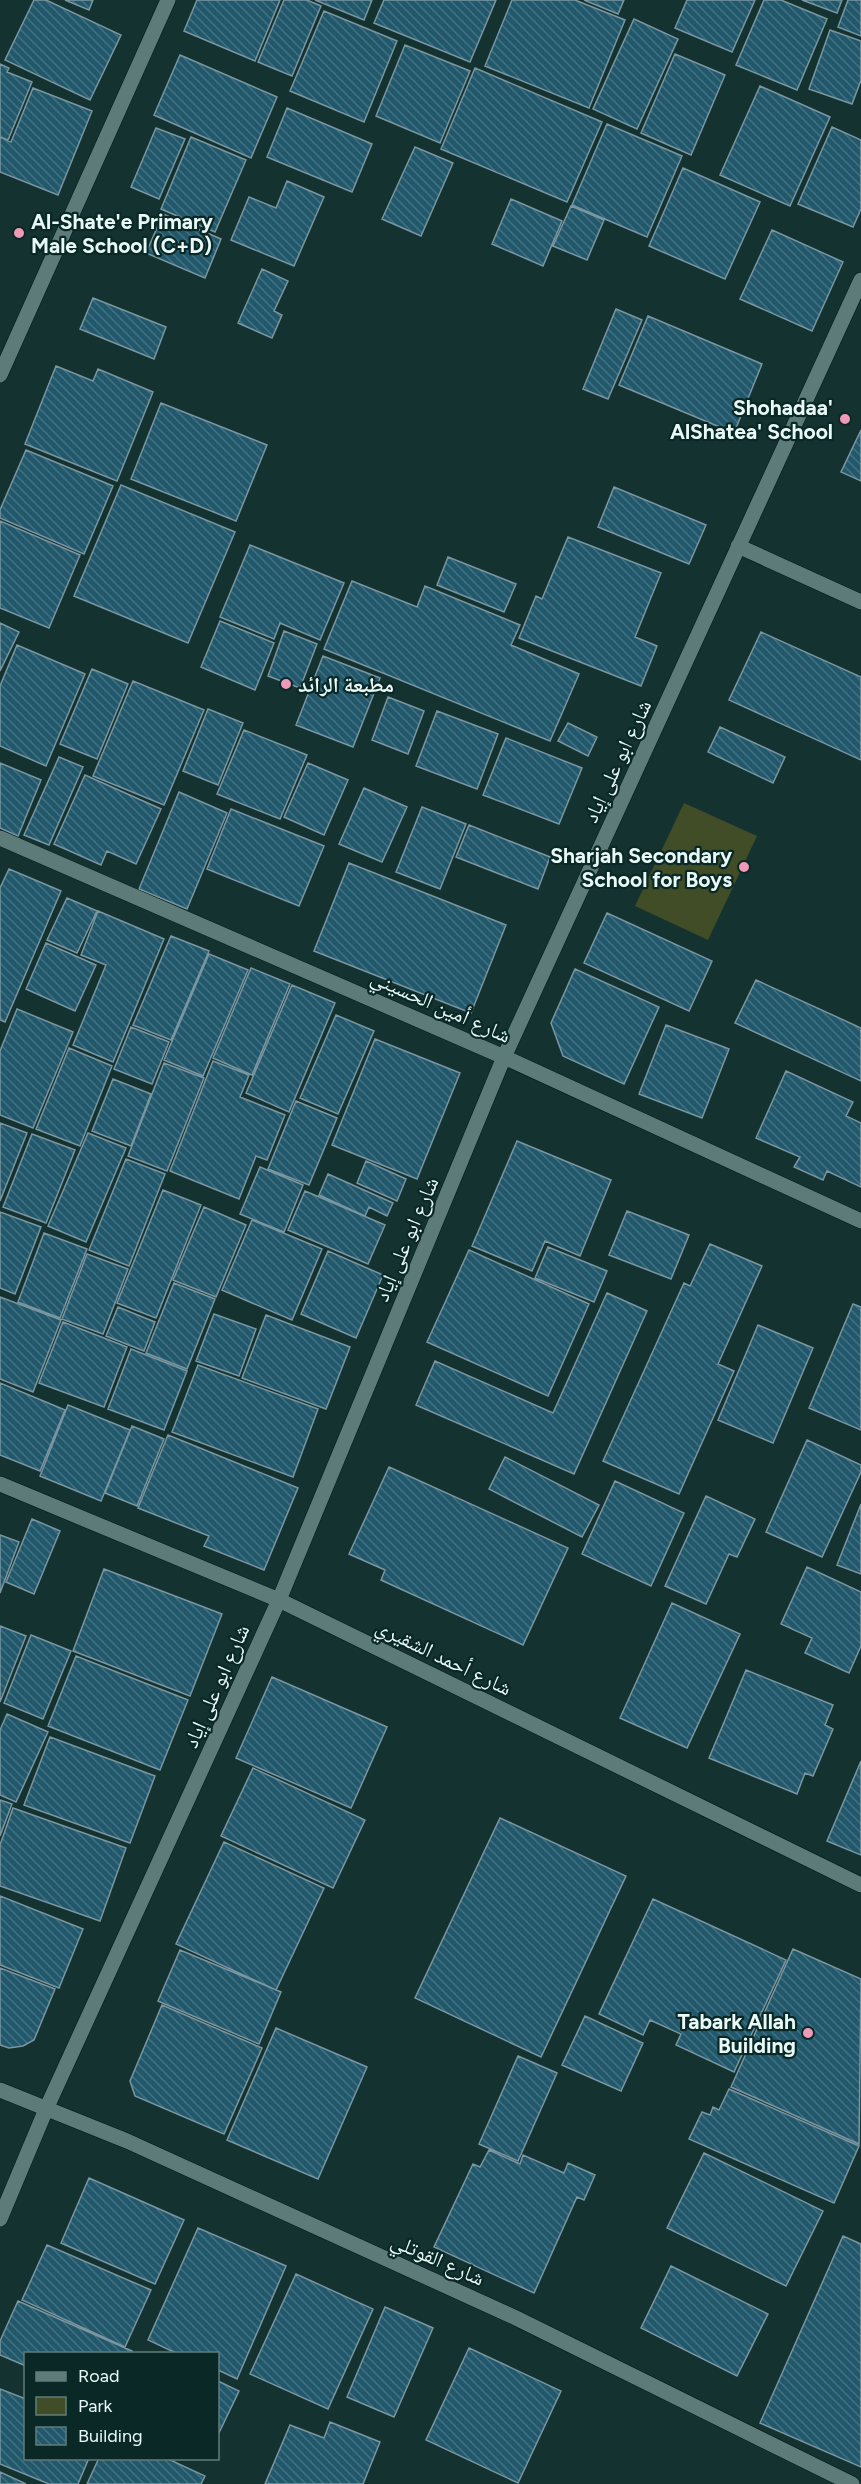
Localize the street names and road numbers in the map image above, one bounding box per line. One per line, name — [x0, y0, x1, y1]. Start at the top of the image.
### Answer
street label: شارع ابو على إياد — [578, 696, 658, 827]
street label: شارع أمين الحسيني — [366, 964, 515, 1052]
street label: شارع ابو على إياد — [369, 1173, 445, 1306]
street label: شارع أحمد الشقيري — [370, 1613, 516, 1705]
street label: شارع ابو على إياد — [178, 1620, 256, 1752]
street label: شارع القوتلي — [386, 2227, 488, 2295]

